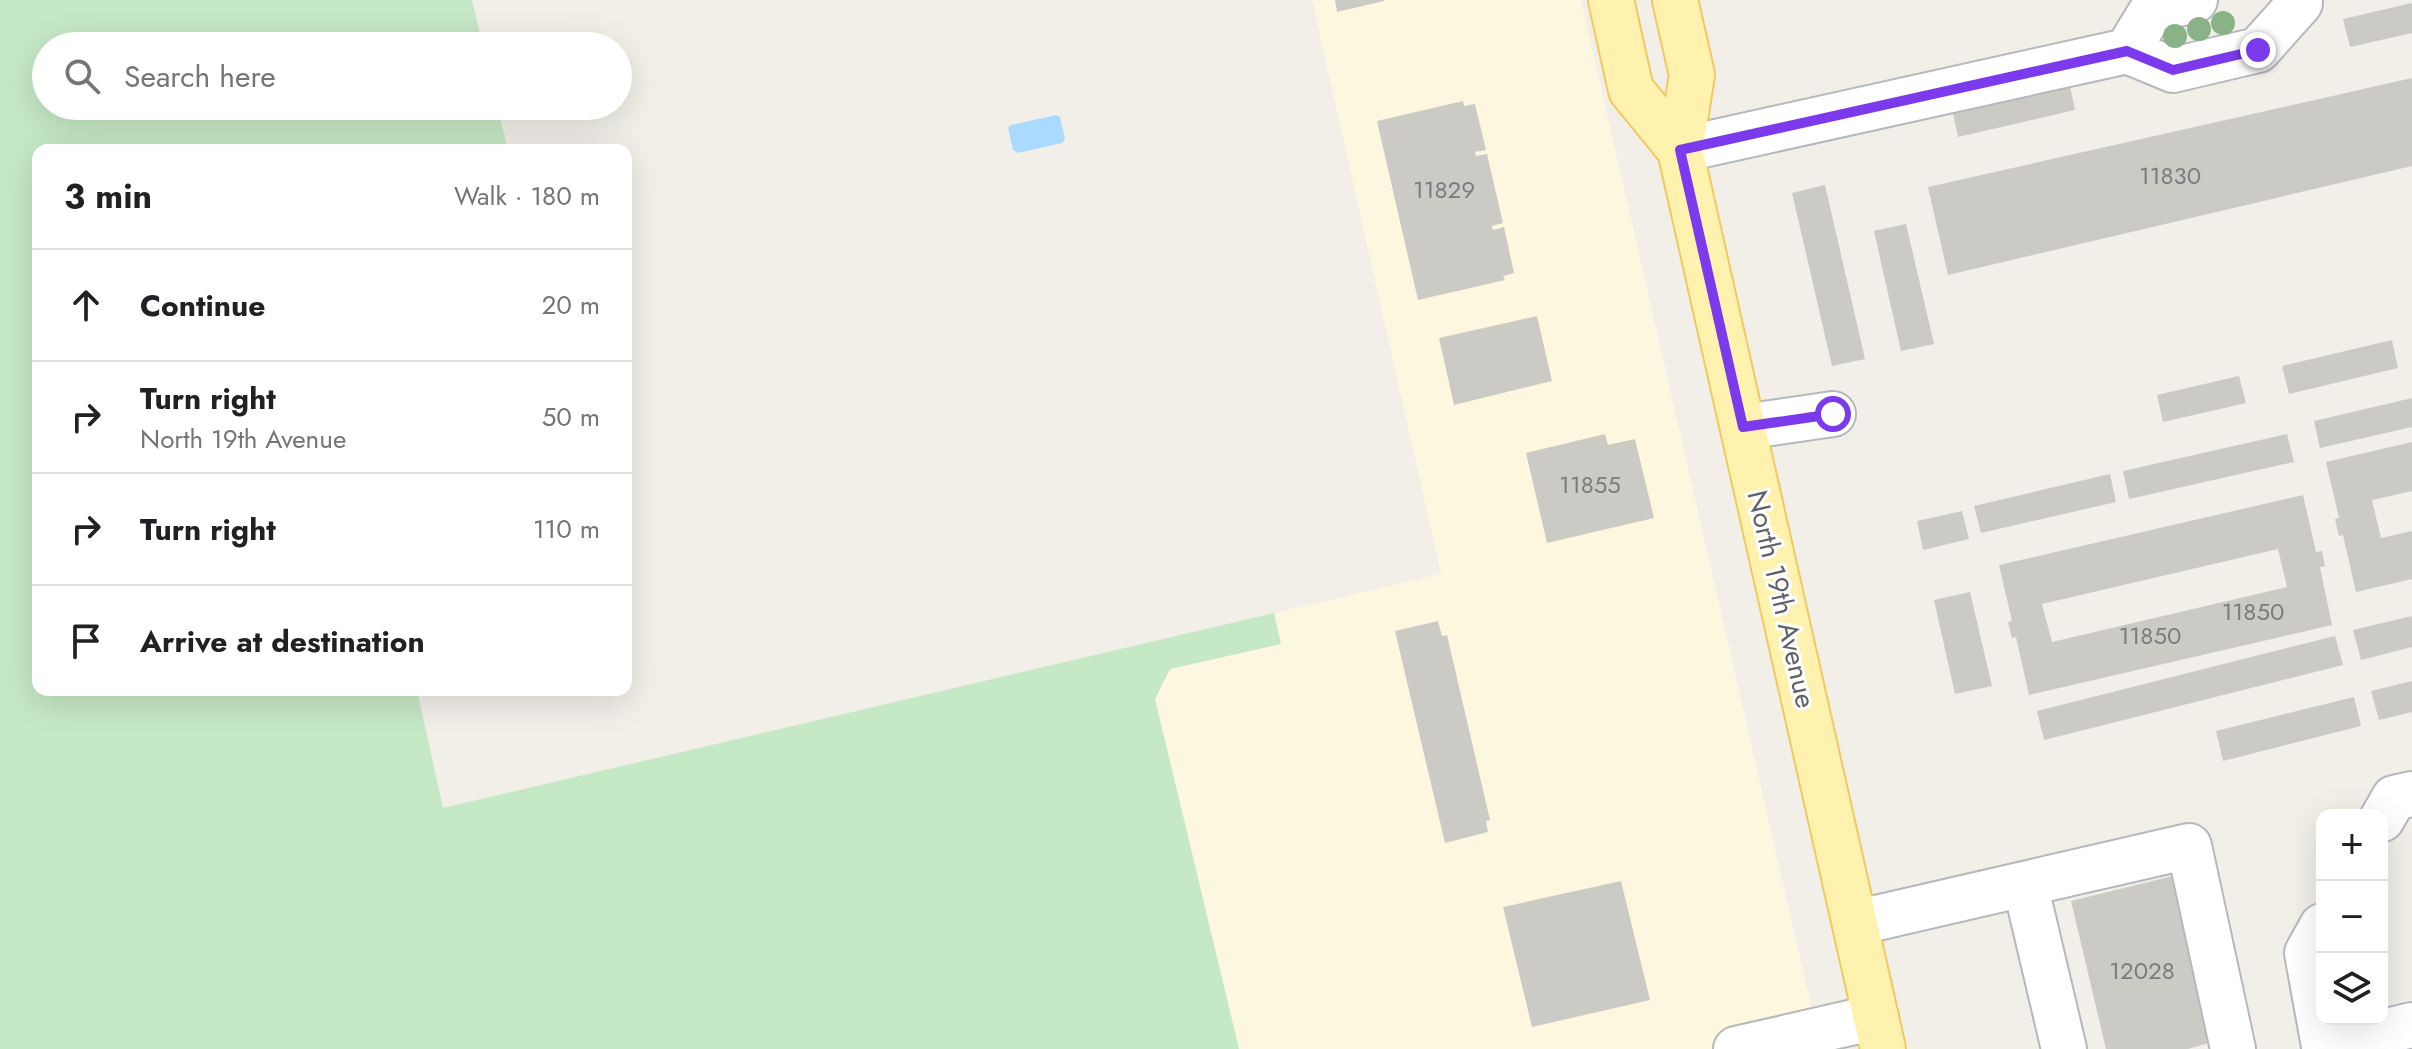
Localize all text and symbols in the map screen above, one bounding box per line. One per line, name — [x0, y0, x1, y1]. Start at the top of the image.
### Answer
search box — [32, 32, 632, 120]
route end — [2240, 32, 2276, 68]
icon: search — [60, 54, 104, 98]
text: Search here — [124, 55, 276, 98]
house number: 11830 — [2139, 158, 2201, 193]
text: 3 min — [64, 172, 152, 221]
house number: 11829 — [1413, 172, 1475, 207]
text: Walk · 180 m — [454, 177, 600, 215]
icon: ahead — [64, 283, 108, 327]
text: Continue — [140, 284, 266, 327]
text: 20 m — [542, 286, 600, 324]
text: Turn right — [140, 377, 276, 420]
icon: right — [64, 395, 108, 439]
route start — [1815, 396, 1851, 432]
text: 50 m — [542, 398, 600, 436]
text: North 19th Avenue — [140, 420, 346, 458]
house number: 11855 — [1559, 467, 1621, 502]
street label: North 19th Avenue — [1737, 486, 1826, 712]
icon: right — [64, 507, 108, 551]
text: Turn right — [140, 508, 276, 551]
text: 110 m — [533, 510, 600, 548]
house number: 11850 — [2222, 594, 2284, 629]
house number: 11850 — [2119, 618, 2181, 653]
icon: arrive — [64, 619, 108, 663]
text: Arrive at destination — [140, 620, 425, 663]
map controls — [2316, 809, 2388, 1025]
button: + — [2316, 809, 2388, 881]
button: − — [2316, 881, 2388, 953]
house number: 12028 — [2109, 953, 2175, 988]
button: layers — [2316, 953, 2388, 1025]

